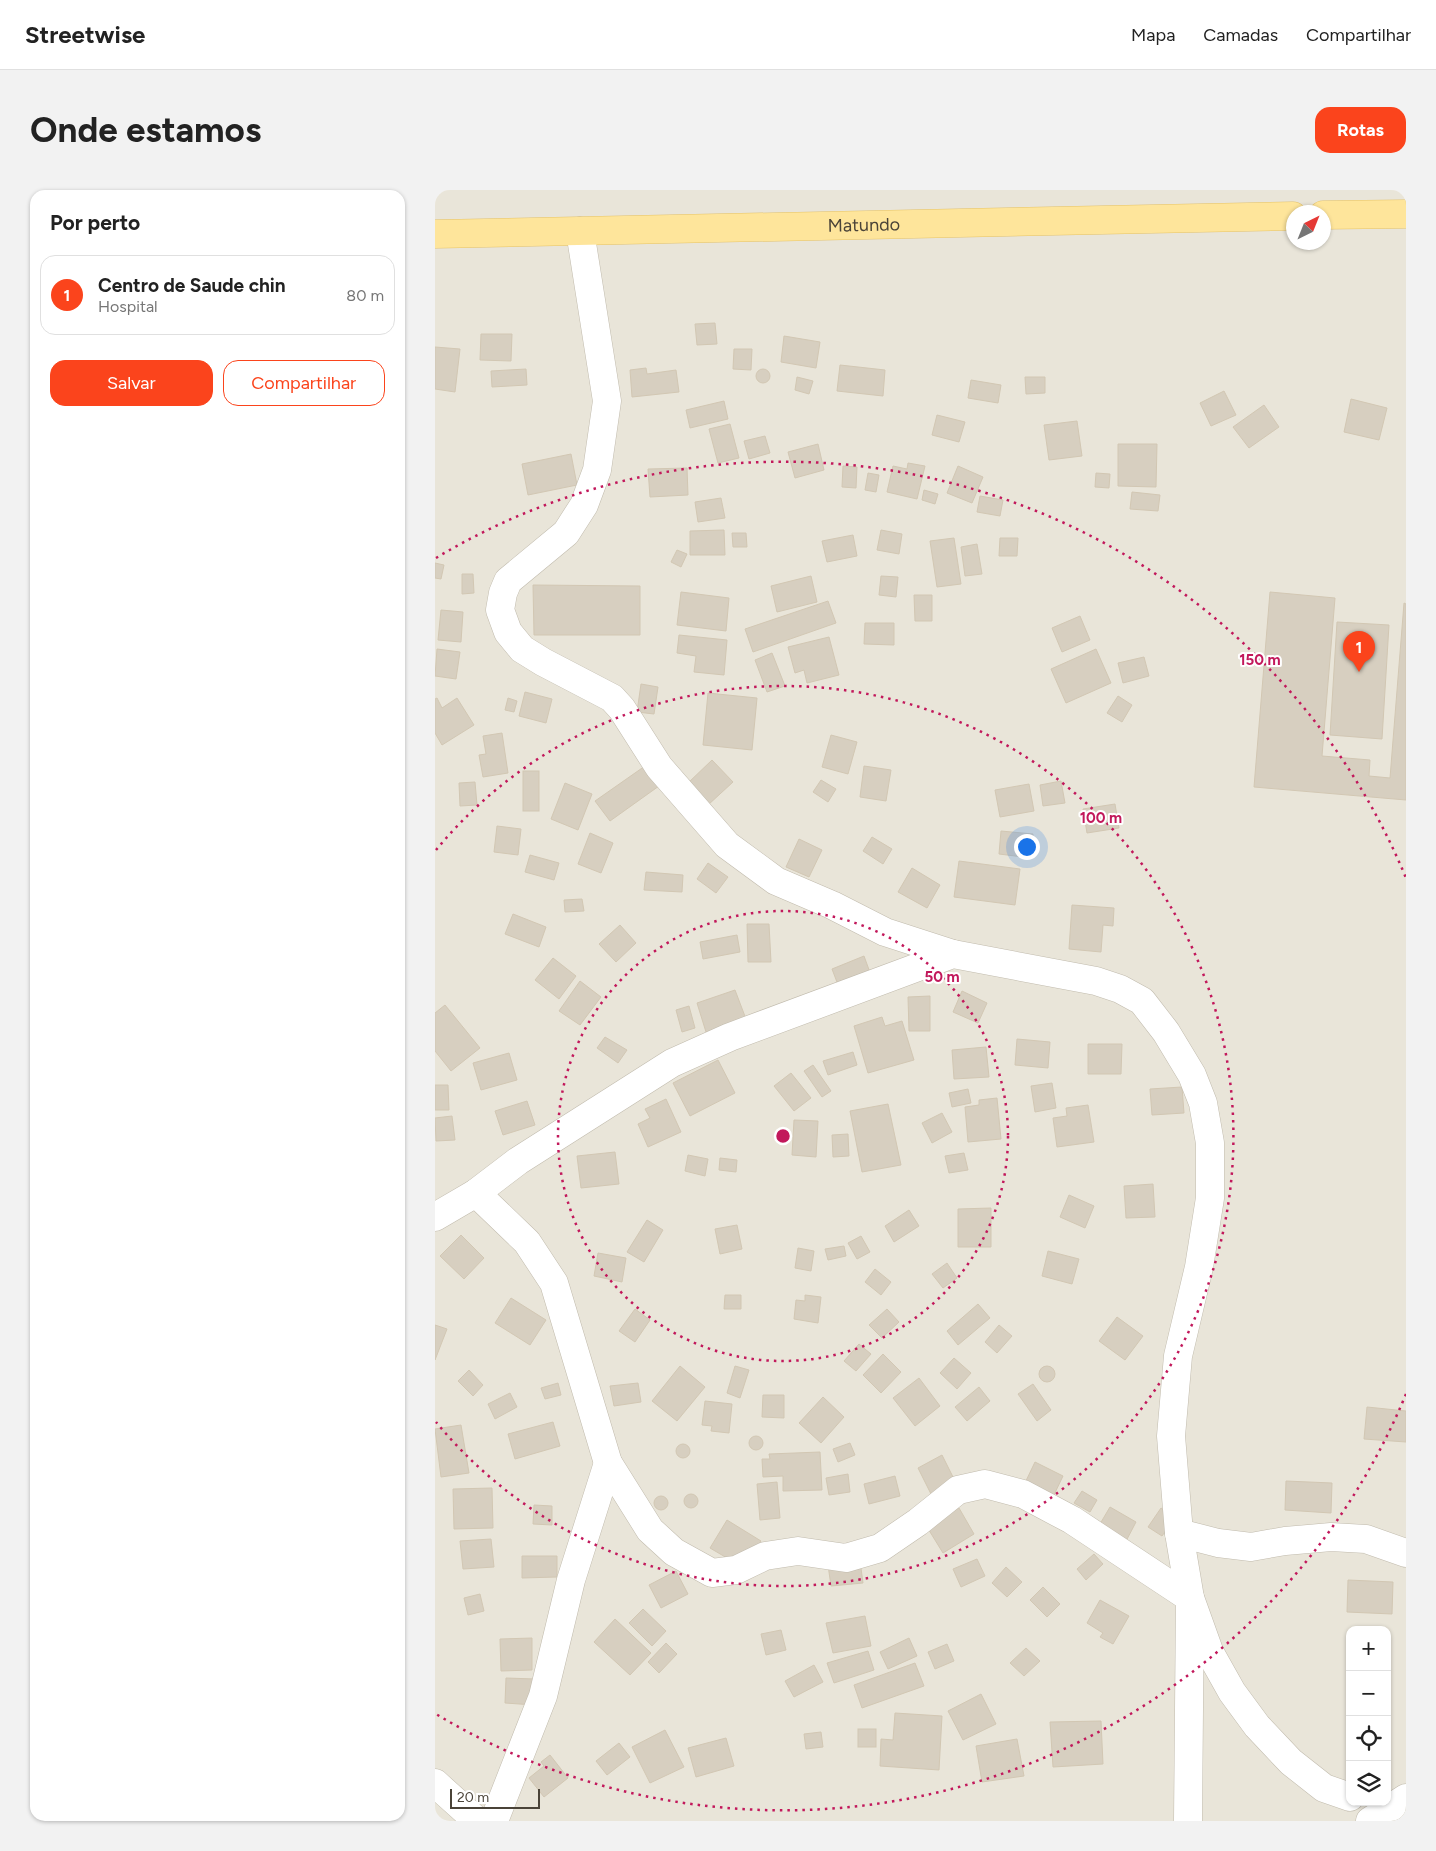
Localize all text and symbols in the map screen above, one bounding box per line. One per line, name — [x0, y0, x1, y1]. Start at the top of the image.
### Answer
text: Streetwise — [25, 20, 145, 49]
text: Mapa — [1131, 24, 1175, 46]
text: Camadas — [1203, 24, 1278, 46]
text: Compartilhar — [1306, 24, 1411, 46]
button: Rotas — [1315, 107, 1406, 153]
text: Onde estamos — [30, 109, 261, 151]
north arrow — [1286, 205, 1331, 250]
text: Por perto — [50, 210, 140, 235]
street label: Matundo — [828, 213, 900, 237]
text: Centro de Saude chin — [98, 274, 286, 297]
text: 1 — [64, 286, 70, 305]
text: 80 m — [346, 286, 384, 305]
text: Hospital — [98, 297, 158, 316]
button: Salvar — [50, 360, 213, 406]
button: Compartilhar — [223, 360, 385, 406]
pin: 1 — [1343, 631, 1375, 672]
text: 150 m — [1239, 651, 1281, 669]
text: 100 m — [1080, 809, 1122, 827]
your location — [1014, 834, 1040, 860]
text: 50 m — [924, 968, 960, 986]
centre of rings — [774, 1127, 792, 1145]
map controls — [1346, 1626, 1391, 1806]
button: + — [1346, 1626, 1391, 1671]
button: − — [1346, 1671, 1391, 1716]
button: locate — [1346, 1716, 1391, 1761]
button: layers — [1346, 1761, 1391, 1806]
scale bar — [450, 1786, 540, 1809]
text: 20 m — [457, 1789, 489, 1806]

